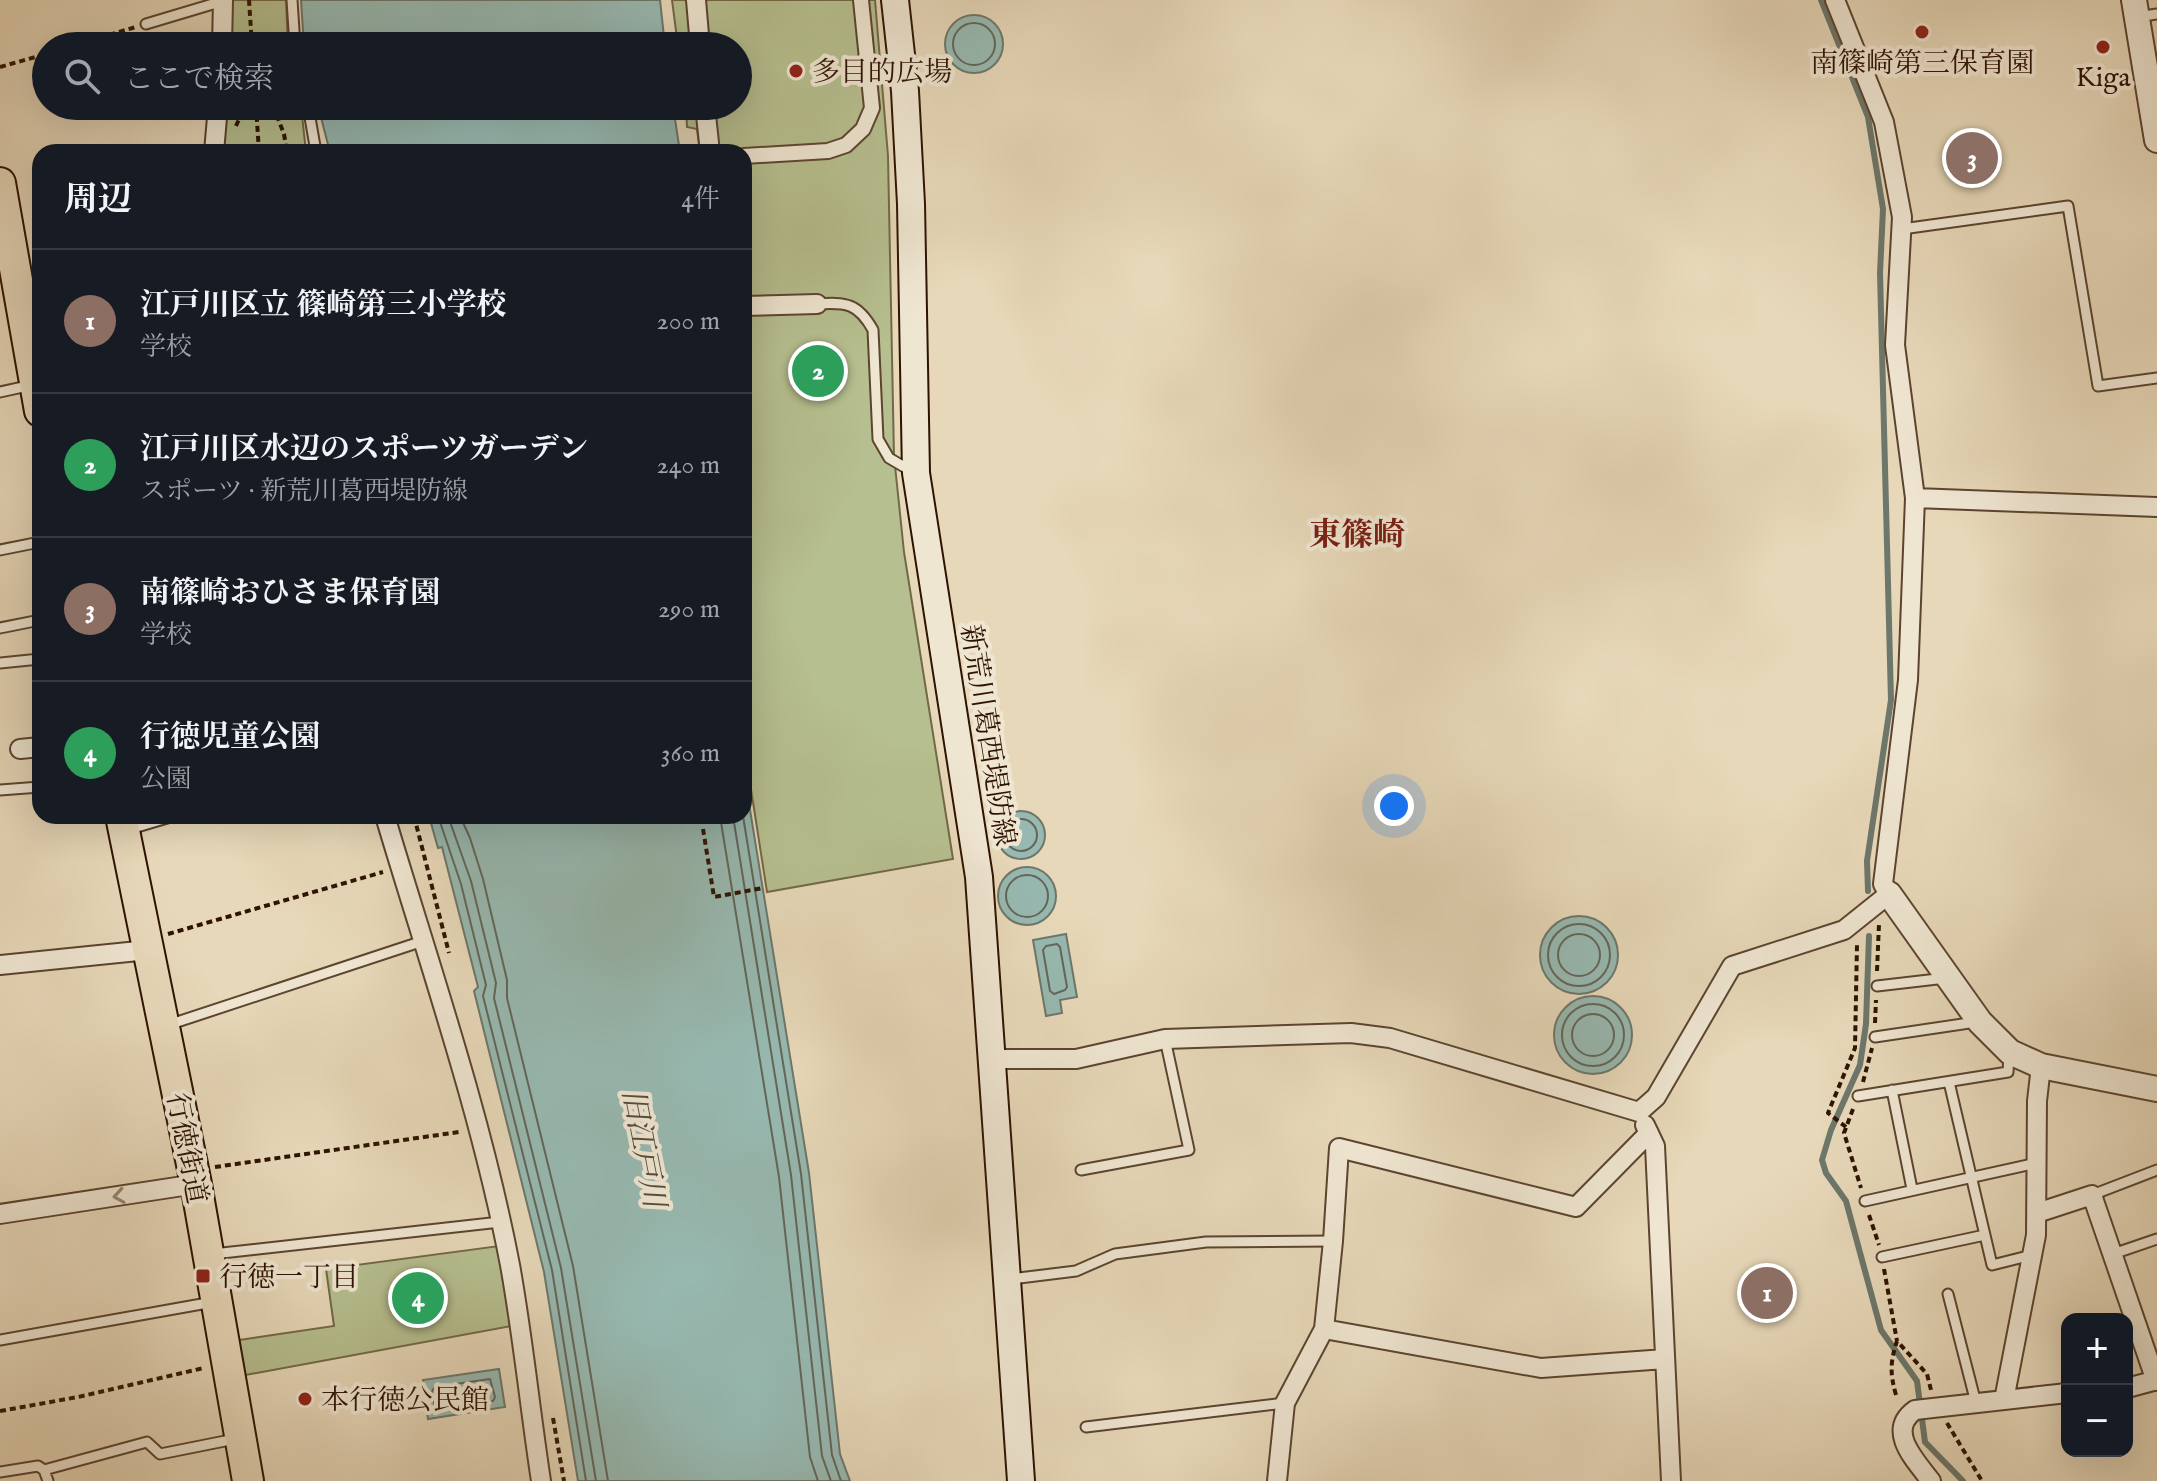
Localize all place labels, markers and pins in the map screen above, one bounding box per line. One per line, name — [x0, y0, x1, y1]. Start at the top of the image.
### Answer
marker: 南篠崎第三保育園 — [1913, 23, 1931, 41]
marker: Kiga — [2094, 38, 2112, 56]
place label: 南篠崎第三保育園 — [1810, 47, 2034, 82]
place label: 多目的広場 — [812, 56, 952, 91]
place label: Kiga — [2075, 61, 2131, 96]
marker: 多目的広場 — [787, 62, 805, 80]
pin: 3 — [1946, 128, 1998, 188]
pin: 2 — [792, 341, 844, 401]
place label: 行徳一丁目 — [219, 1261, 359, 1296]
pin: 1 — [1741, 1263, 1793, 1323]
marker: 行徳一丁目 — [194, 1267, 212, 1285]
pin: 4 — [392, 1268, 444, 1328]
place label: 本行徳公民館 — [321, 1384, 489, 1419]
marker: 本行徳公民館 — [296, 1390, 314, 1408]

